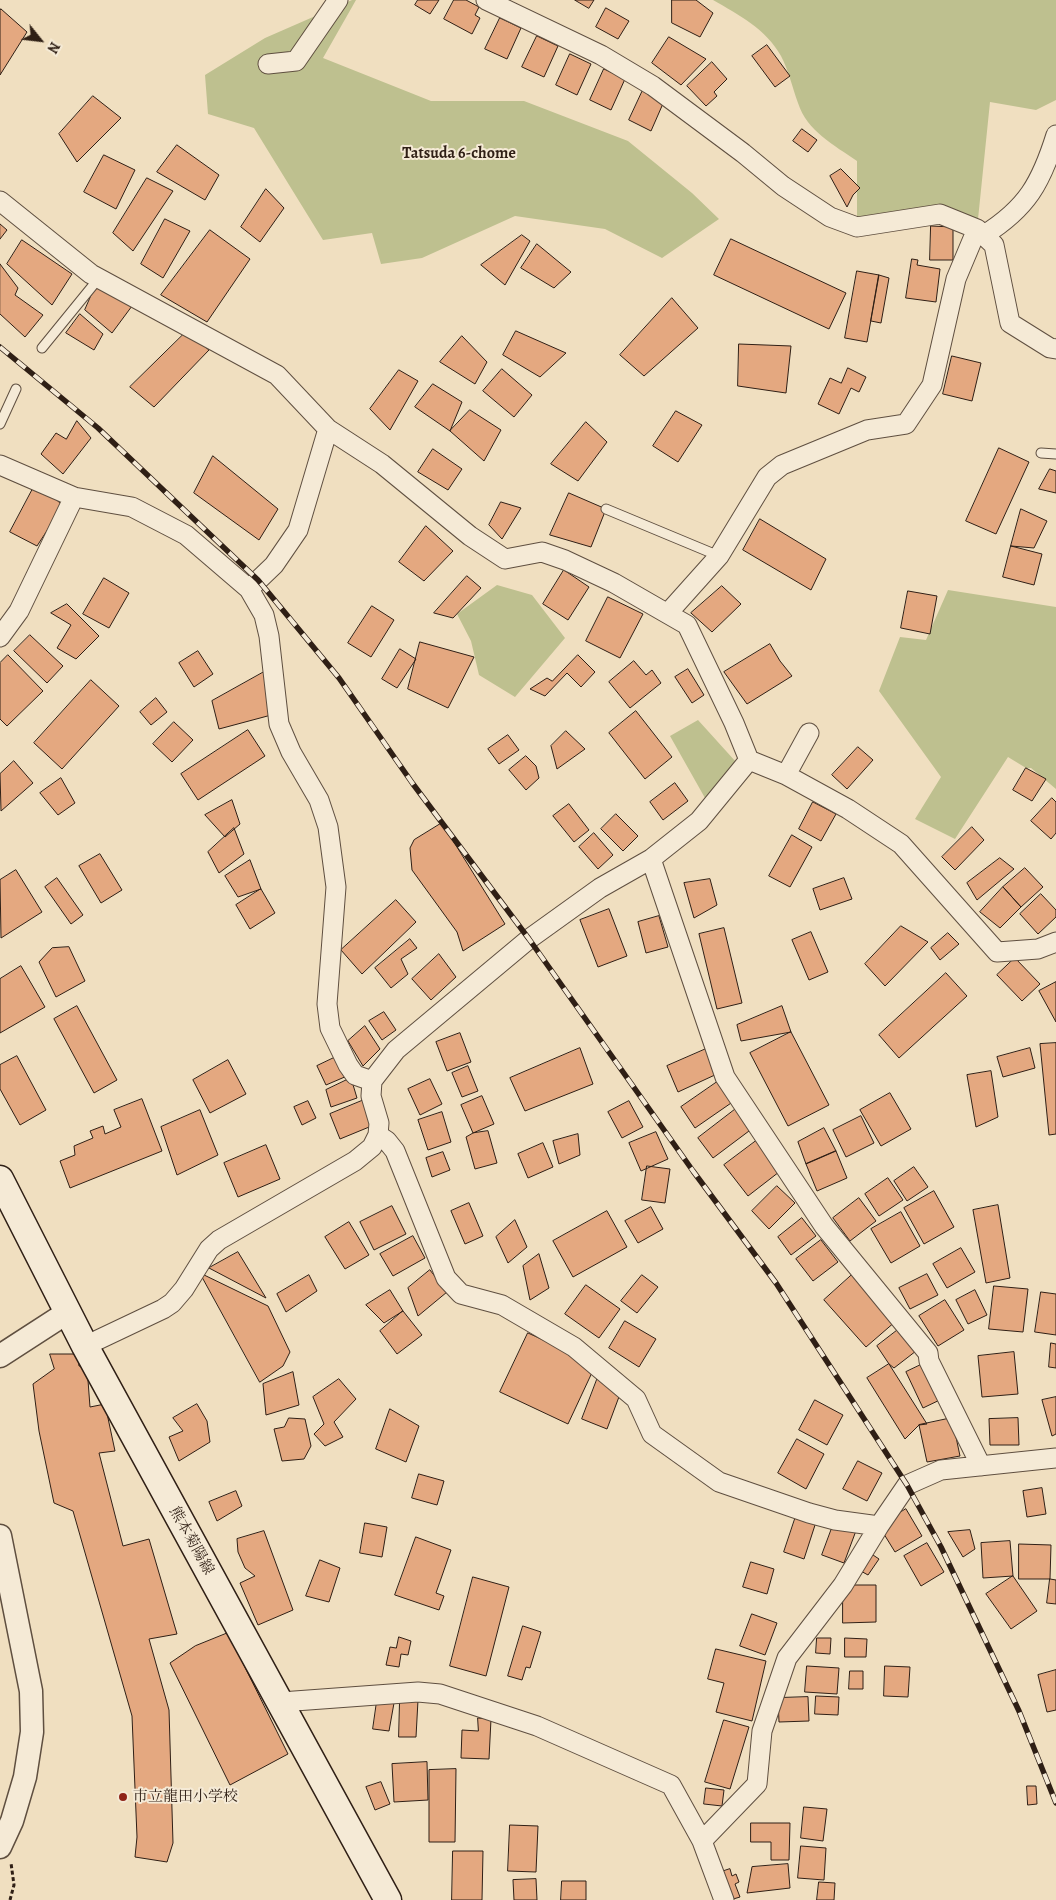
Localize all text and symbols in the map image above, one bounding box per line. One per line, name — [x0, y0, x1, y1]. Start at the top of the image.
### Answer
north arrow — [15, 15, 65, 65]
text: N — [43, 38, 64, 57]
district label: Tatsuda 6-chome — [402, 144, 516, 164]
street label: 熊本菊陽線 — [165, 1504, 217, 1578]
place label: 市立龍田小学校 — [133, 1788, 238, 1806]
marker: 市立龍田小学校 — [117, 1791, 129, 1803]

